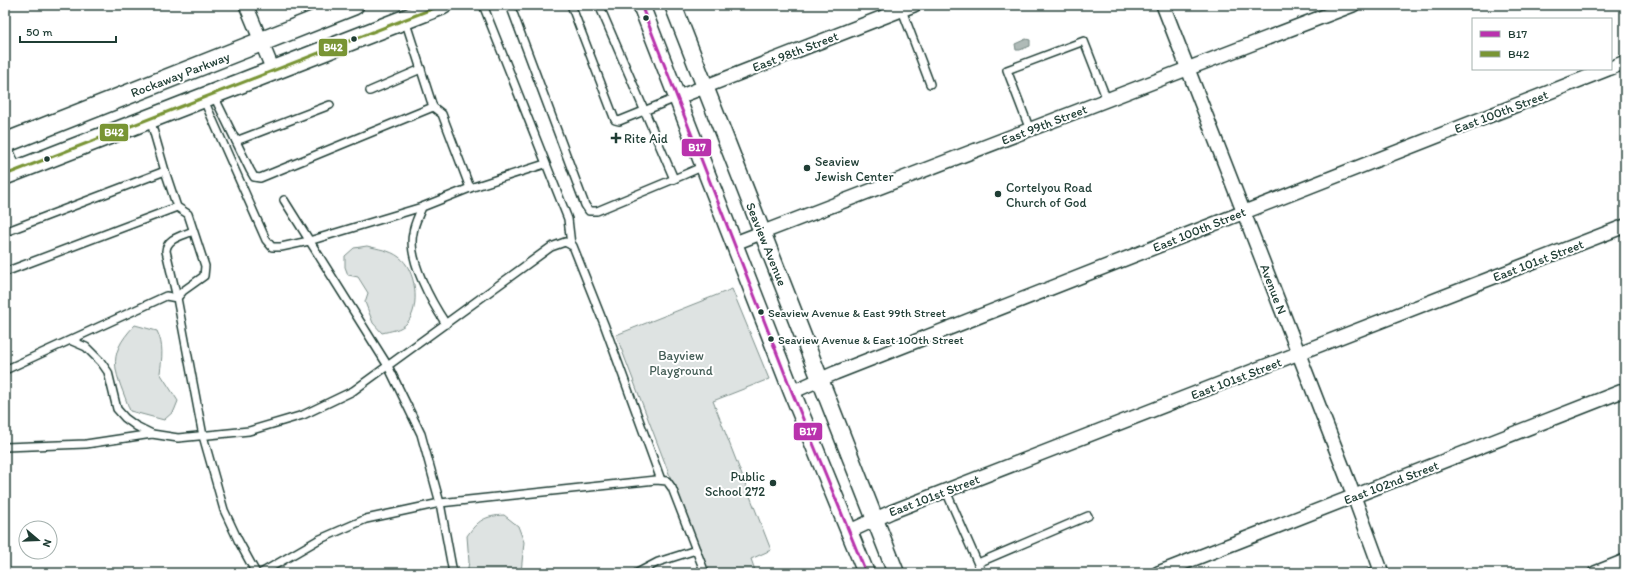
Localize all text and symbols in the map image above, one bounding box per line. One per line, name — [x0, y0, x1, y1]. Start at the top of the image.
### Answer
unlabelled marker — [641, 13, 651, 23]
scale bar — [20, 18, 116, 44]
legend — [1472, 18, 1612, 70]
text: 50 m — [26, 25, 52, 39]
text: B17 — [1508, 27, 1527, 41]
street label: East 98th Street — [750, 28, 840, 75]
unlabelled marker — [349, 34, 359, 44]
line badge: B42 — [318, 38, 348, 57]
text: B42 — [323, 41, 343, 54]
text: B42 — [1508, 47, 1530, 61]
street label: Rockaway Parkway — [129, 49, 232, 100]
street label: East 100th Street — [1452, 87, 1550, 136]
street label: East 99th Street — [999, 101, 1089, 148]
line badge: B42 — [99, 123, 129, 142]
text: B42 — [104, 126, 124, 139]
place label: Rite Aid — [624, 131, 668, 146]
marker: Rite Aid — [611, 133, 621, 143]
line badge: B17 — [681, 138, 712, 157]
text: B17 — [688, 141, 706, 154]
unlabelled marker — [42, 154, 52, 164]
place label: Seaview Jewish Center — [815, 154, 894, 184]
marker: Seaview Jewish Center — [802, 163, 812, 173]
place label: Cortelyou Road Church of God — [1006, 180, 1092, 210]
marker: Cortelyou Road Church of God — [993, 189, 1003, 199]
street label: Seaview Avenue — [743, 200, 790, 288]
street label: East 100th Street — [1150, 204, 1248, 255]
street label: East 101st Street — [1491, 236, 1586, 285]
street label: Avenue N — [1257, 262, 1290, 316]
place label: Seaview Avenue & East 99th Street — [768, 306, 947, 320]
marker: Seaview Avenue & East 99th Street — [756, 307, 766, 317]
place label: Seaview Avenue & East 100th Street — [778, 333, 964, 347]
marker: Seaview Avenue & East 100th Street — [766, 334, 776, 344]
park label: Bayview Playground — [649, 348, 713, 378]
street label: East 101st Street — [1189, 354, 1284, 403]
line badge: B17 — [793, 422, 823, 441]
text: B17 — [799, 425, 817, 438]
street label: East 102nd Street — [1342, 457, 1441, 507]
place label: Public School 272 — [705, 469, 765, 499]
street label: East 101st Street — [887, 471, 982, 520]
marker: Public School 272 — [768, 478, 778, 488]
north arrow — [18, 520, 58, 560]
text: N — [40, 537, 54, 549]

